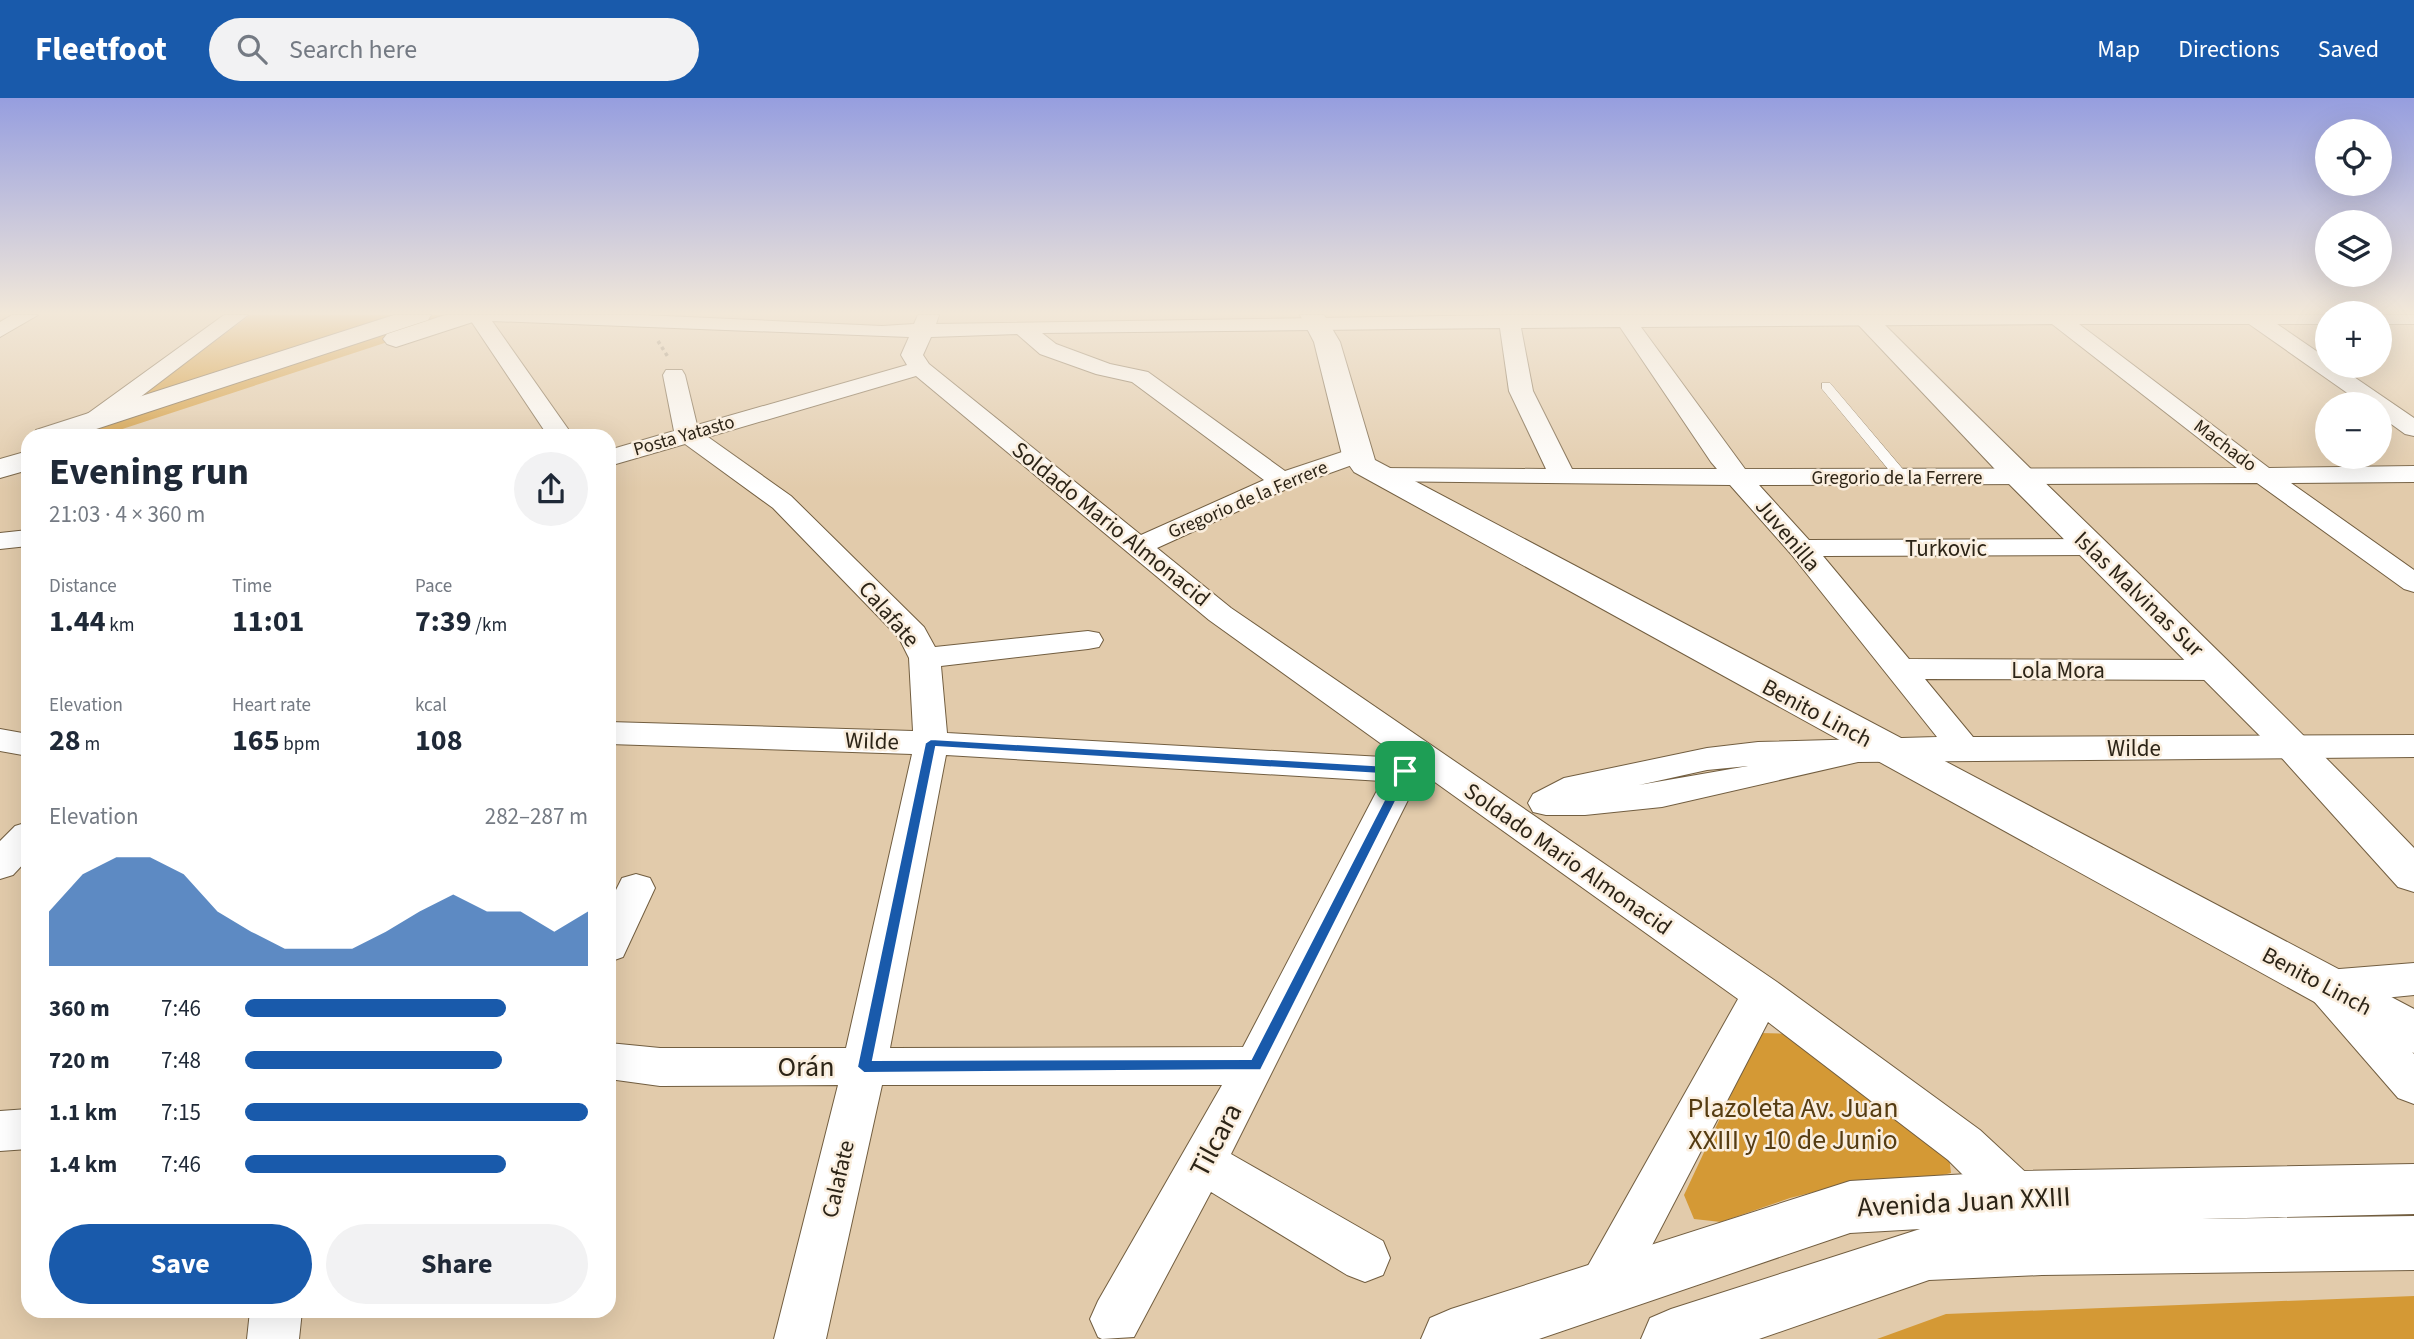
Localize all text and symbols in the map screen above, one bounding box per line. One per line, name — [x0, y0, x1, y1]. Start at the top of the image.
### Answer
search box — [209, 18, 699, 81]
text: Fleetfoot — [35, 26, 167, 73]
icon: search — [233, 30, 271, 68]
text: Search here — [289, 31, 417, 68]
text: Map — [2097, 32, 2140, 67]
text: Directions — [2178, 32, 2280, 67]
text: Saved — [2318, 32, 2379, 67]
map controls — [2315, 119, 2392, 469]
button: locate — [2315, 119, 2392, 196]
button: layers — [2315, 210, 2392, 287]
button: + — [2315, 301, 2392, 378]
button: − — [2315, 392, 2392, 469]
street label: Posta Yatasto — [630, 409, 738, 463]
street label: Machado — [2188, 413, 2262, 479]
street label: Soldado Mario Almonacid — [1005, 434, 1217, 614]
text: Evening run — [49, 445, 249, 499]
button: share — [514, 452, 588, 526]
street label: Gregorio de la Ferrere — [1164, 454, 1332, 546]
street label: Gregorio de la Ferrere — [1811, 465, 1983, 492]
street label: Juvenilla — [1747, 491, 1829, 579]
text: 21:03 · 4 × 360 m — [49, 498, 205, 531]
street label: Islas Malvinas Sur — [2067, 523, 2212, 665]
street label: Turkovic — [1905, 532, 1987, 565]
text: Distance — [49, 573, 117, 600]
text: Time — [232, 573, 272, 600]
text: Pace — [415, 573, 452, 600]
street label: Calafate — [851, 574, 927, 654]
text: 1.44 — [49, 600, 106, 643]
text: 11:01 — [232, 600, 304, 643]
text: 7:39 — [415, 600, 472, 643]
text: km — [106, 612, 135, 639]
text: /km — [472, 612, 507, 639]
street label: Lola Mora — [2011, 654, 2105, 687]
street label: Benito Linch — [1756, 670, 1878, 756]
text: Elevation — [49, 692, 123, 719]
text: Heart rate — [232, 692, 311, 719]
text: kcal — [415, 692, 447, 719]
text: 28 — [49, 719, 81, 762]
text: 165 — [232, 719, 280, 762]
text: 108 — [415, 719, 463, 762]
street label: Wilde — [845, 724, 899, 758]
text: m — [81, 731, 100, 758]
text: bpm — [280, 731, 320, 758]
street label: Wilde — [2107, 732, 2161, 765]
pin — [1375, 741, 1435, 801]
icon: arrive — [1386, 752, 1424, 790]
street label: Soldado Mario Almonacid — [1457, 775, 1679, 943]
text: Elevation — [49, 800, 139, 833]
text: 282–287 m — [485, 800, 588, 833]
street label: Benito Linch — [2256, 938, 2378, 1024]
text: 360 m — [49, 992, 110, 1025]
text: 7:46 — [161, 992, 201, 1025]
text: 720 m — [49, 1044, 110, 1077]
text: 7:48 — [161, 1044, 201, 1077]
street label: Orán — [777, 1047, 835, 1087]
park label: Plazoleta Av. Juan XXIII y 10 de Junio — [1688, 1088, 1898, 1160]
text: 1.1 km — [49, 1096, 117, 1129]
text: 7:15 — [161, 1096, 201, 1129]
street label: Tilcara — [1180, 1096, 1252, 1184]
street label: Calafate — [813, 1137, 863, 1221]
text: 1.4 km — [49, 1148, 117, 1181]
text: 7:46 — [161, 1148, 201, 1181]
street label: Avenida Juan XXIII — [1856, 1176, 2072, 1228]
button: Save — [49, 1224, 312, 1304]
button: Share — [326, 1224, 588, 1304]

